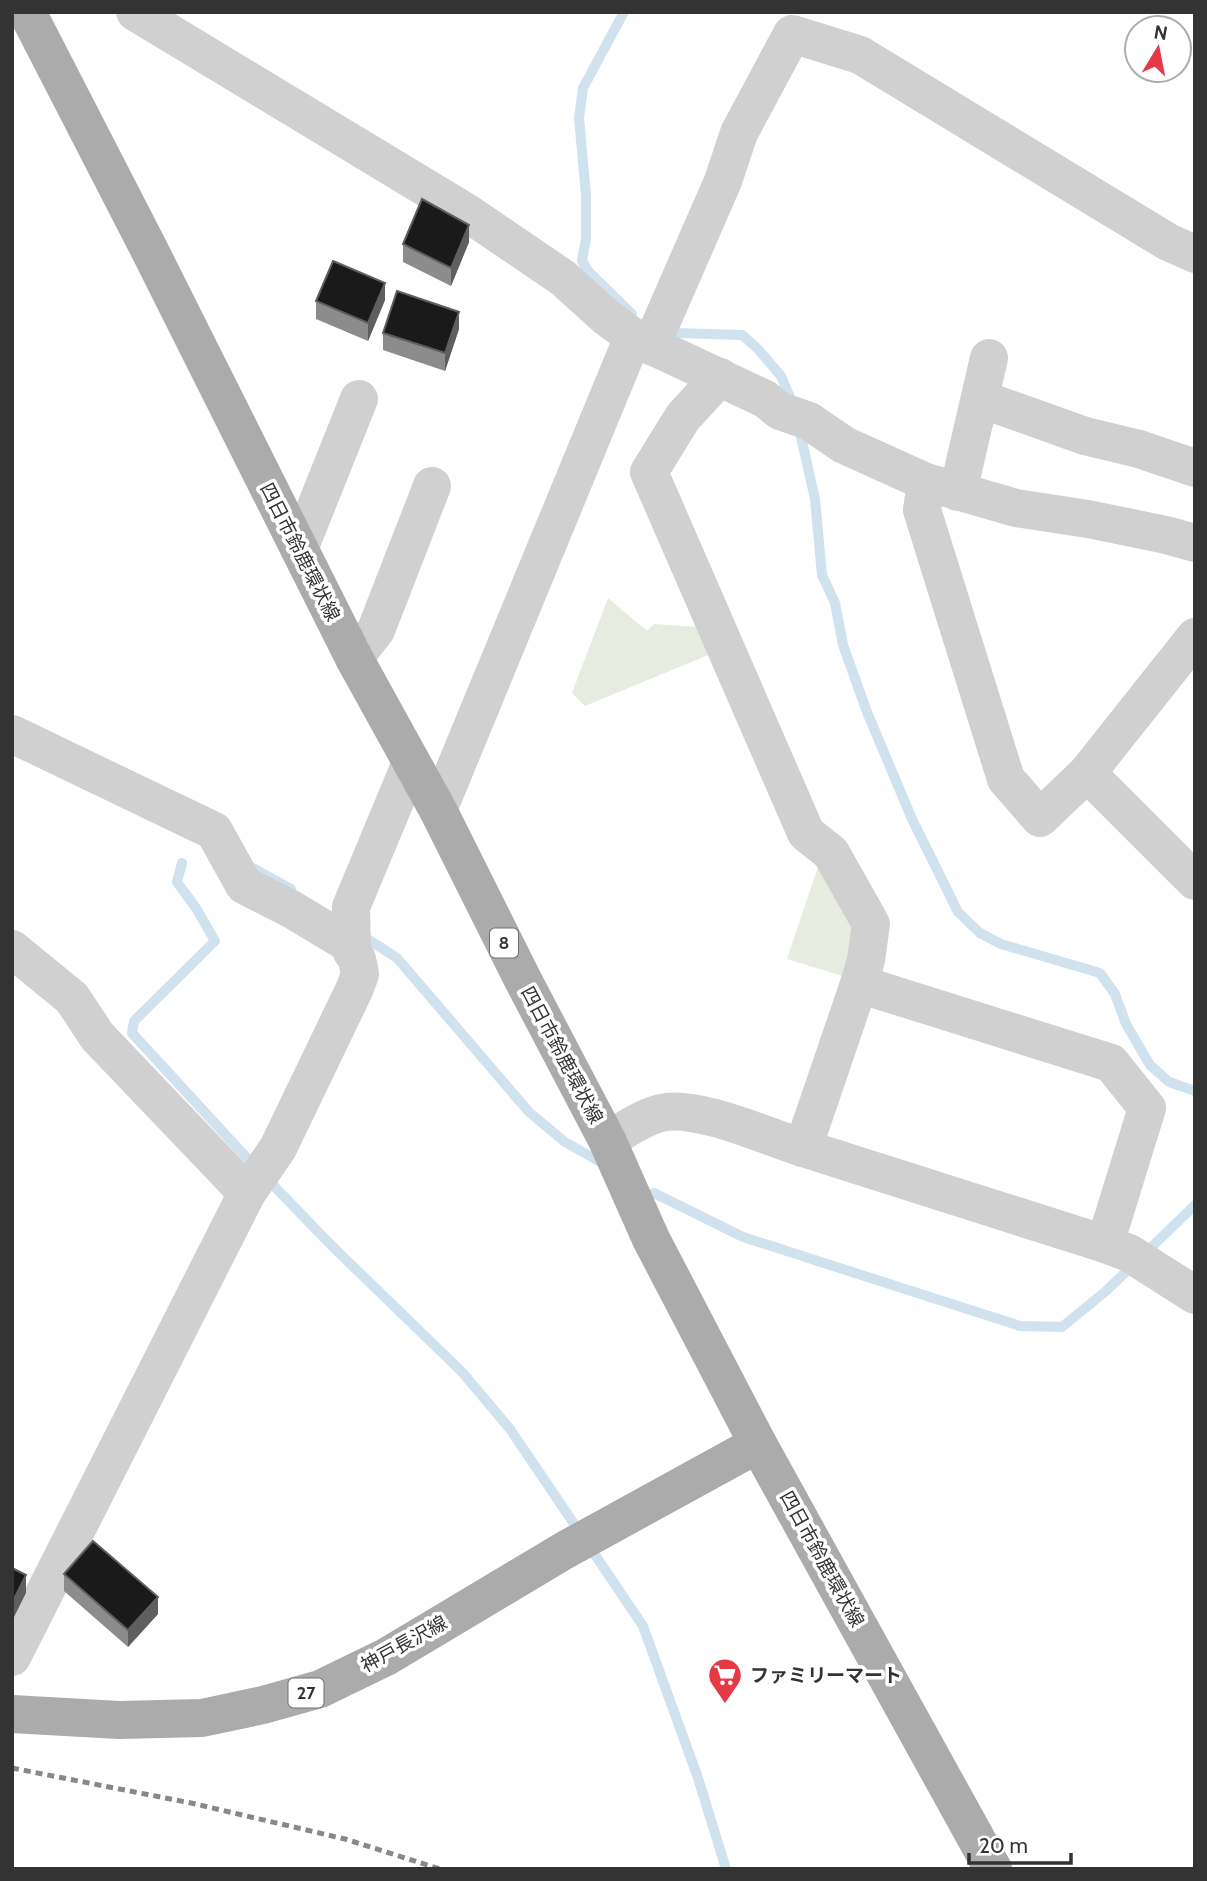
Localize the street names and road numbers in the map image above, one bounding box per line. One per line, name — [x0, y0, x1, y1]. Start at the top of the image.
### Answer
street label: 四日市鈴鹿環状線 — [255, 479, 345, 625]
road number: 8 — [490, 928, 518, 958]
street label: 四日市鈴鹿環状線 — [516, 982, 608, 1128]
street label: 四日市鈴鹿環状線 — [775, 1487, 869, 1631]
street label: 神戸長沢線 — [357, 1611, 451, 1677]
road number: 27 — [288, 1678, 324, 1708]

